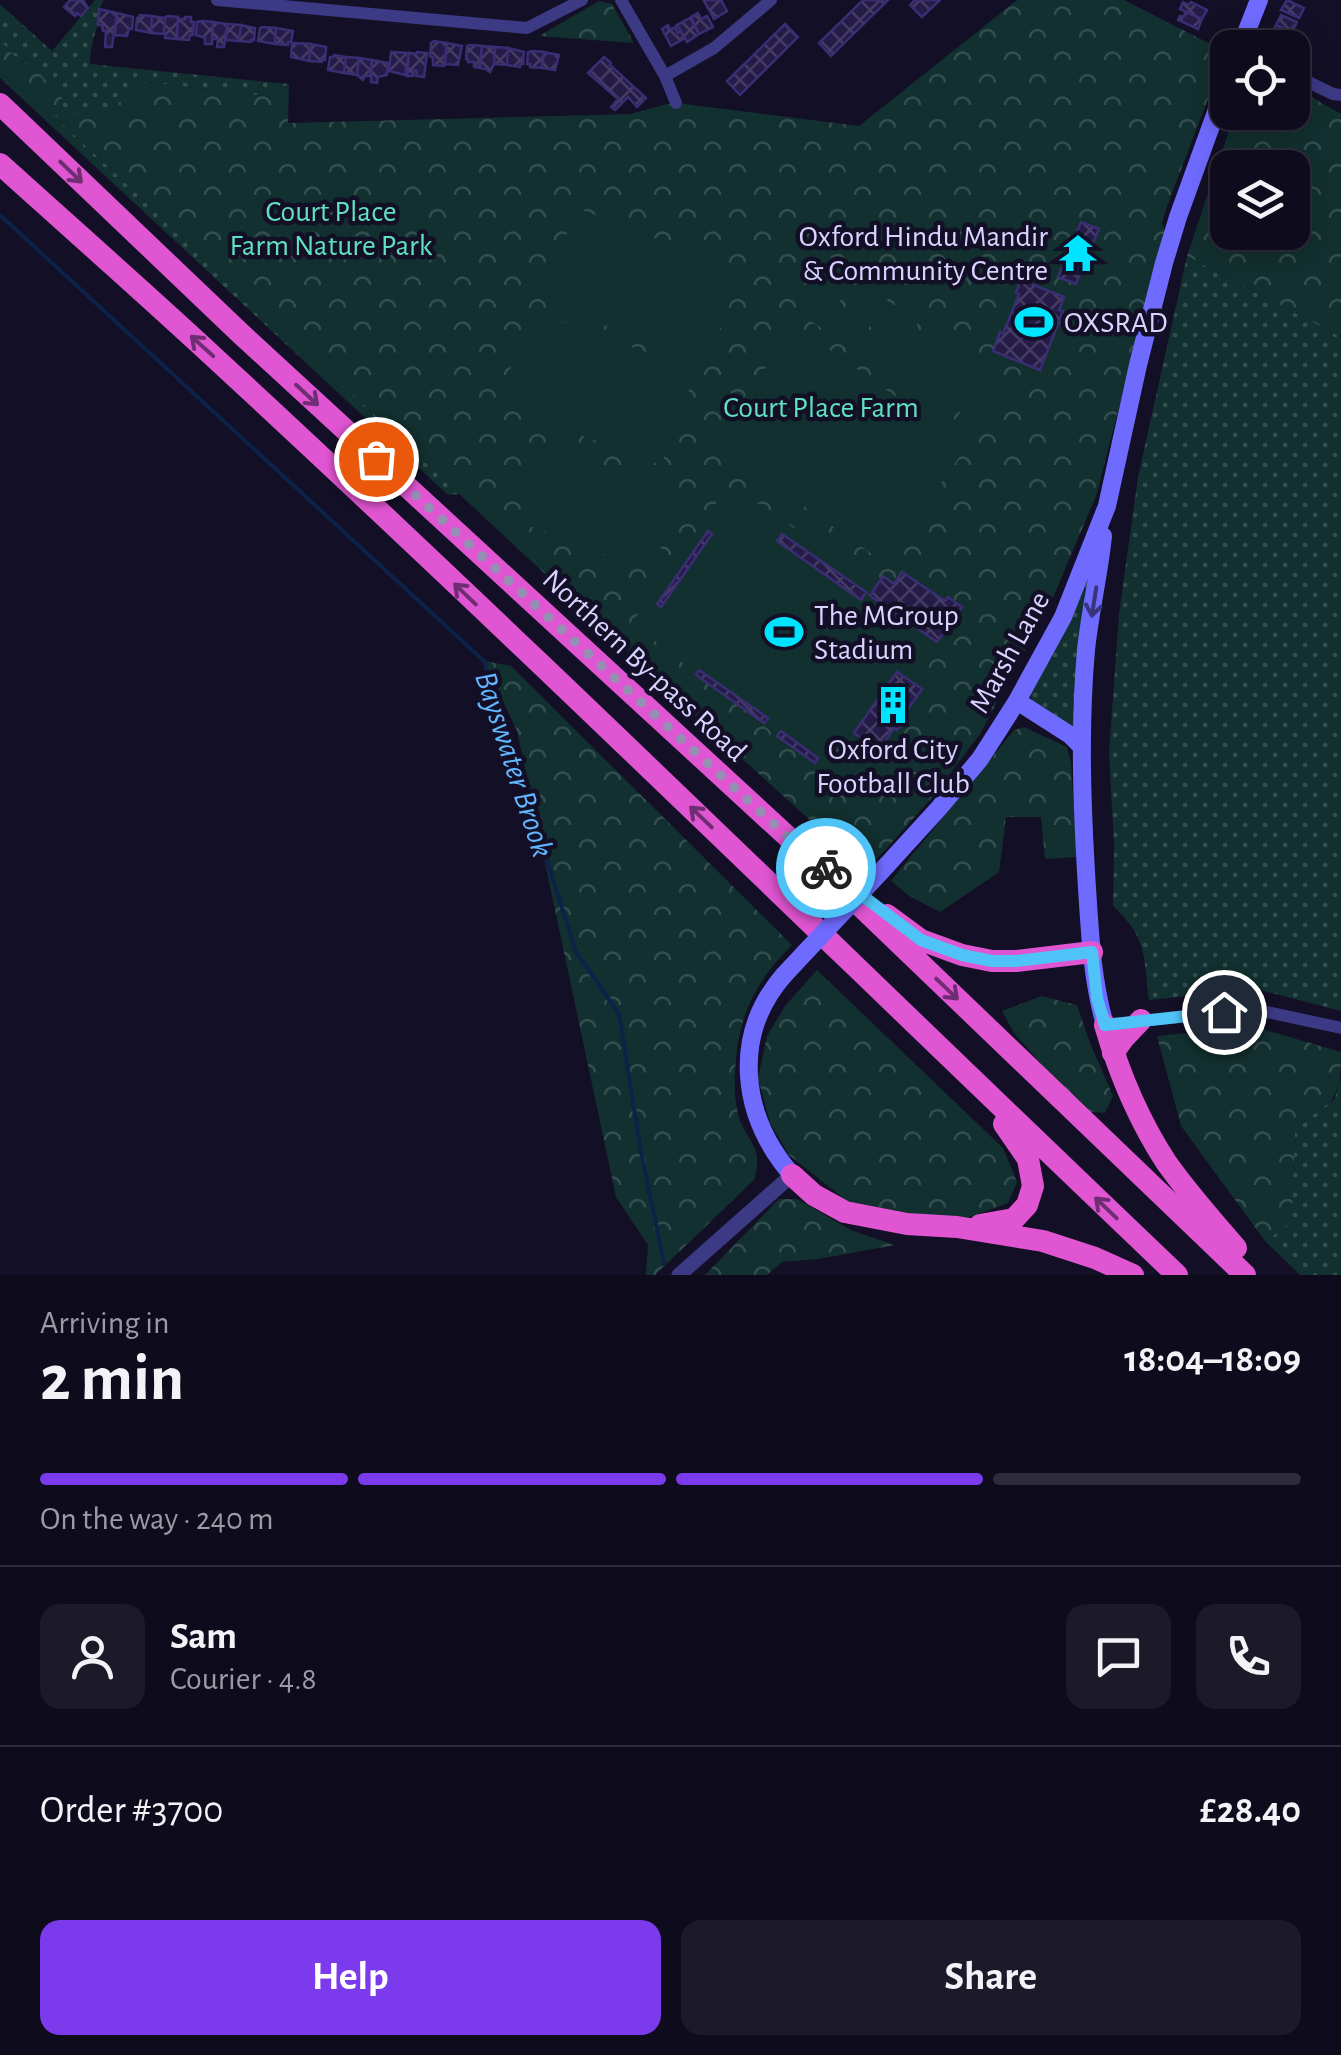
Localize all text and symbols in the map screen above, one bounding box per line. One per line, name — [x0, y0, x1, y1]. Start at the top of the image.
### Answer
map controls — [1210, 30, 1310, 250]
button: locate — [1210, 30, 1310, 130]
button: layers — [1210, 150, 1310, 250]
one-way arrow — [58, 160, 82, 184]
park label: Court Place Farm Nature Park — [230, 197, 433, 261]
place label: Oxford Hindu Mandir & Community Centre — [799, 222, 1048, 286]
temple icon: Oxford Hindu Mandir & Community Centre — [1057, 232, 1099, 274]
sports icon: OXSRAD — [1013, 301, 1055, 343]
place label: OXSRAD — [1064, 308, 1168, 338]
one-way arrow — [190, 335, 215, 358]
one-way arrow — [294, 383, 319, 406]
park label: Court Place Farm — [723, 393, 919, 423]
pin — [334, 417, 419, 502]
icon: bag — [349, 432, 404, 487]
street label: Northern By-pass Road — [537, 564, 752, 768]
one-way arrow — [454, 582, 478, 606]
one-way arrow — [1084, 585, 1102, 618]
street label: Marsh Lane — [964, 587, 1055, 718]
place label: The MGroup Stadium — [814, 601, 959, 665]
sports icon: The MGroup Stadium — [763, 611, 805, 653]
water label: Bayswater Brook — [469, 668, 559, 861]
building icon: Oxford City Football Club — [872, 684, 914, 726]
place label: Oxford City Football Club — [816, 735, 970, 799]
one-way arrow — [689, 806, 714, 830]
courier — [776, 818, 876, 918]
icon: bike — [799, 841, 854, 896]
pin — [1182, 970, 1267, 1055]
one-way arrow — [934, 977, 959, 1001]
icon: home — [1197, 985, 1252, 1040]
one-way arrow — [1095, 1196, 1119, 1220]
text: Arriving in — [40, 1307, 169, 1339]
text: 18:04–18:09 — [1124, 1341, 1301, 1379]
text: 2 min — [40, 1347, 184, 1412]
text: On the way · 240 m — [40, 1503, 274, 1535]
button: person — [40, 1604, 145, 1709]
button: chat — [1066, 1604, 1171, 1709]
button: phone — [1196, 1604, 1301, 1709]
text: Sam — [170, 1618, 237, 1656]
text: Courier · 4.8 — [170, 1663, 317, 1695]
text: Order #3700 — [40, 1792, 223, 1830]
text: £28.40 — [1200, 1792, 1301, 1830]
button: Help — [40, 1920, 661, 2035]
button: Share — [681, 1920, 1301, 2035]

